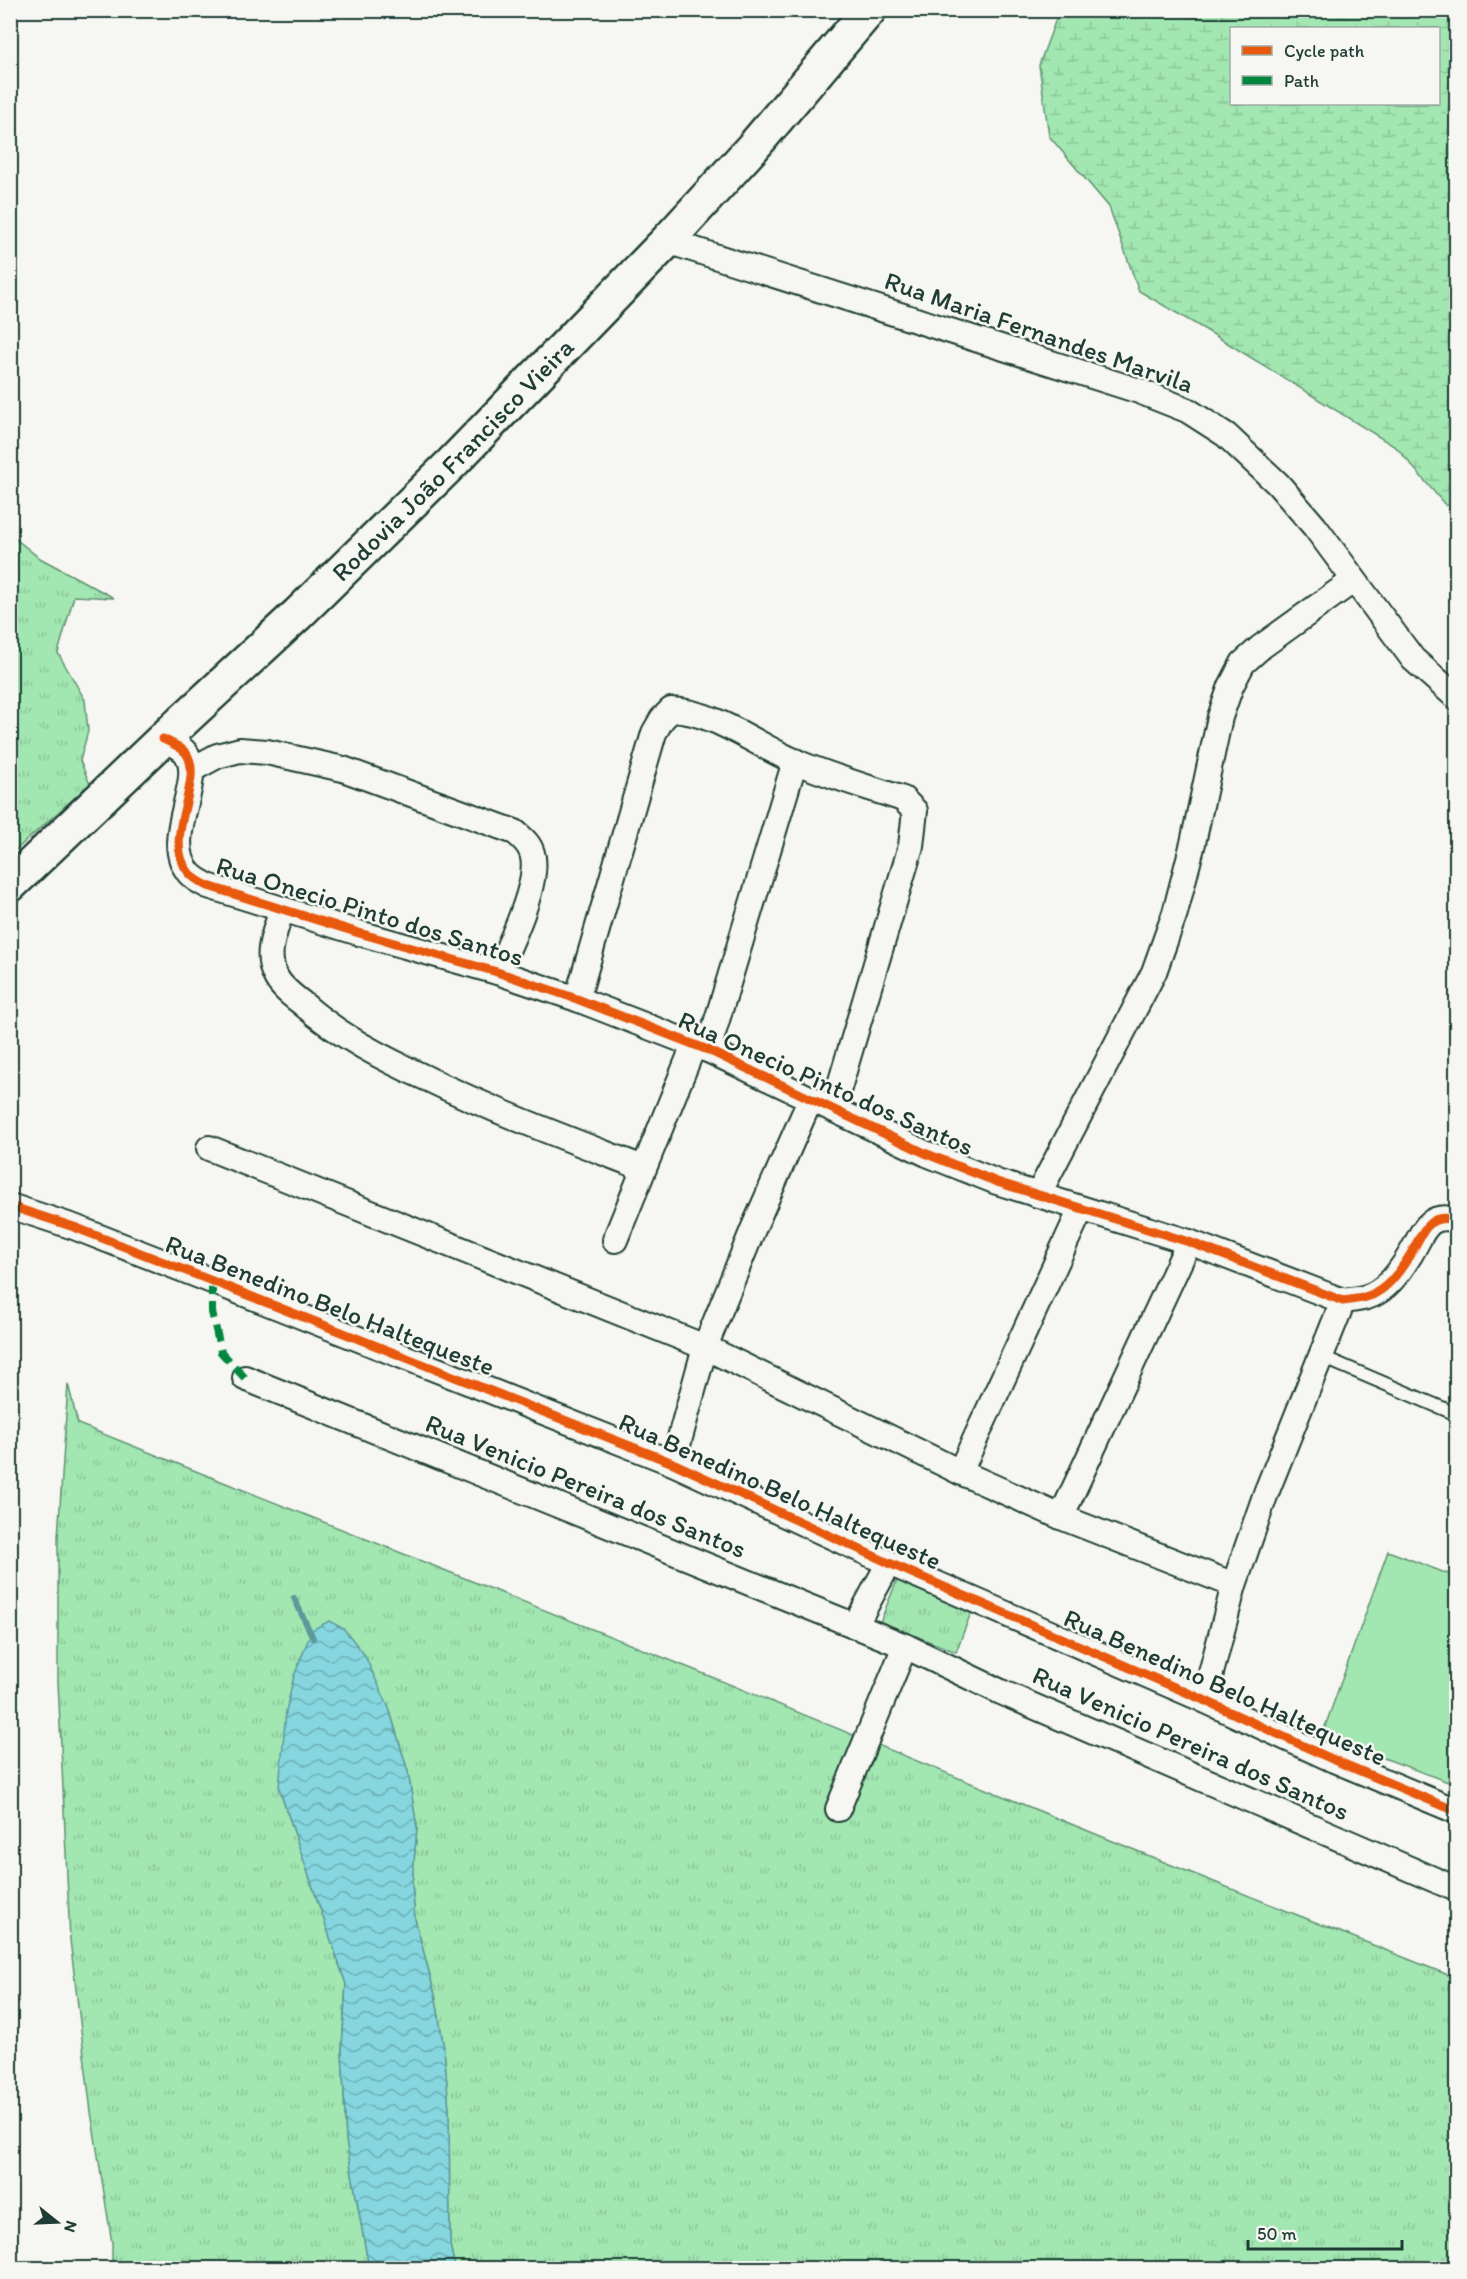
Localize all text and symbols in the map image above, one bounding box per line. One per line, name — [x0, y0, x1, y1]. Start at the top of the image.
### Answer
legend — [1230, 27, 1440, 105]
text: Cycle path — [1284, 40, 1365, 62]
text: Path — [1284, 70, 1319, 92]
street label: Rua Maria Fernandes Marvila — [880, 264, 1198, 400]
street label: Rodovia João Francisco Vieira — [325, 331, 581, 588]
street label: Rua Onecio Pinto dos Santos — [212, 849, 528, 973]
street label: Rua Onecio Pinto dos Santos — [673, 1003, 979, 1163]
street label: Rua Benedino Belo Haltequeste — [161, 1227, 499, 1383]
street label: Rua Benedino Belo Haltequeste — [614, 1405, 946, 1577]
street label: Rua Venicio Pereira dos Santos — [421, 1407, 751, 1565]
street label: Rua Benedino Belo Haltequeste — [1059, 1601, 1391, 1773]
street label: Rua Venicio Pereira dos Santos — [1028, 1659, 1354, 1827]
north arrow — [27, 2192, 87, 2252]
scale bar — [1248, 2213, 1402, 2251]
text: N — [60, 2218, 81, 2235]
text: 50 m — [1257, 2223, 1297, 2245]

